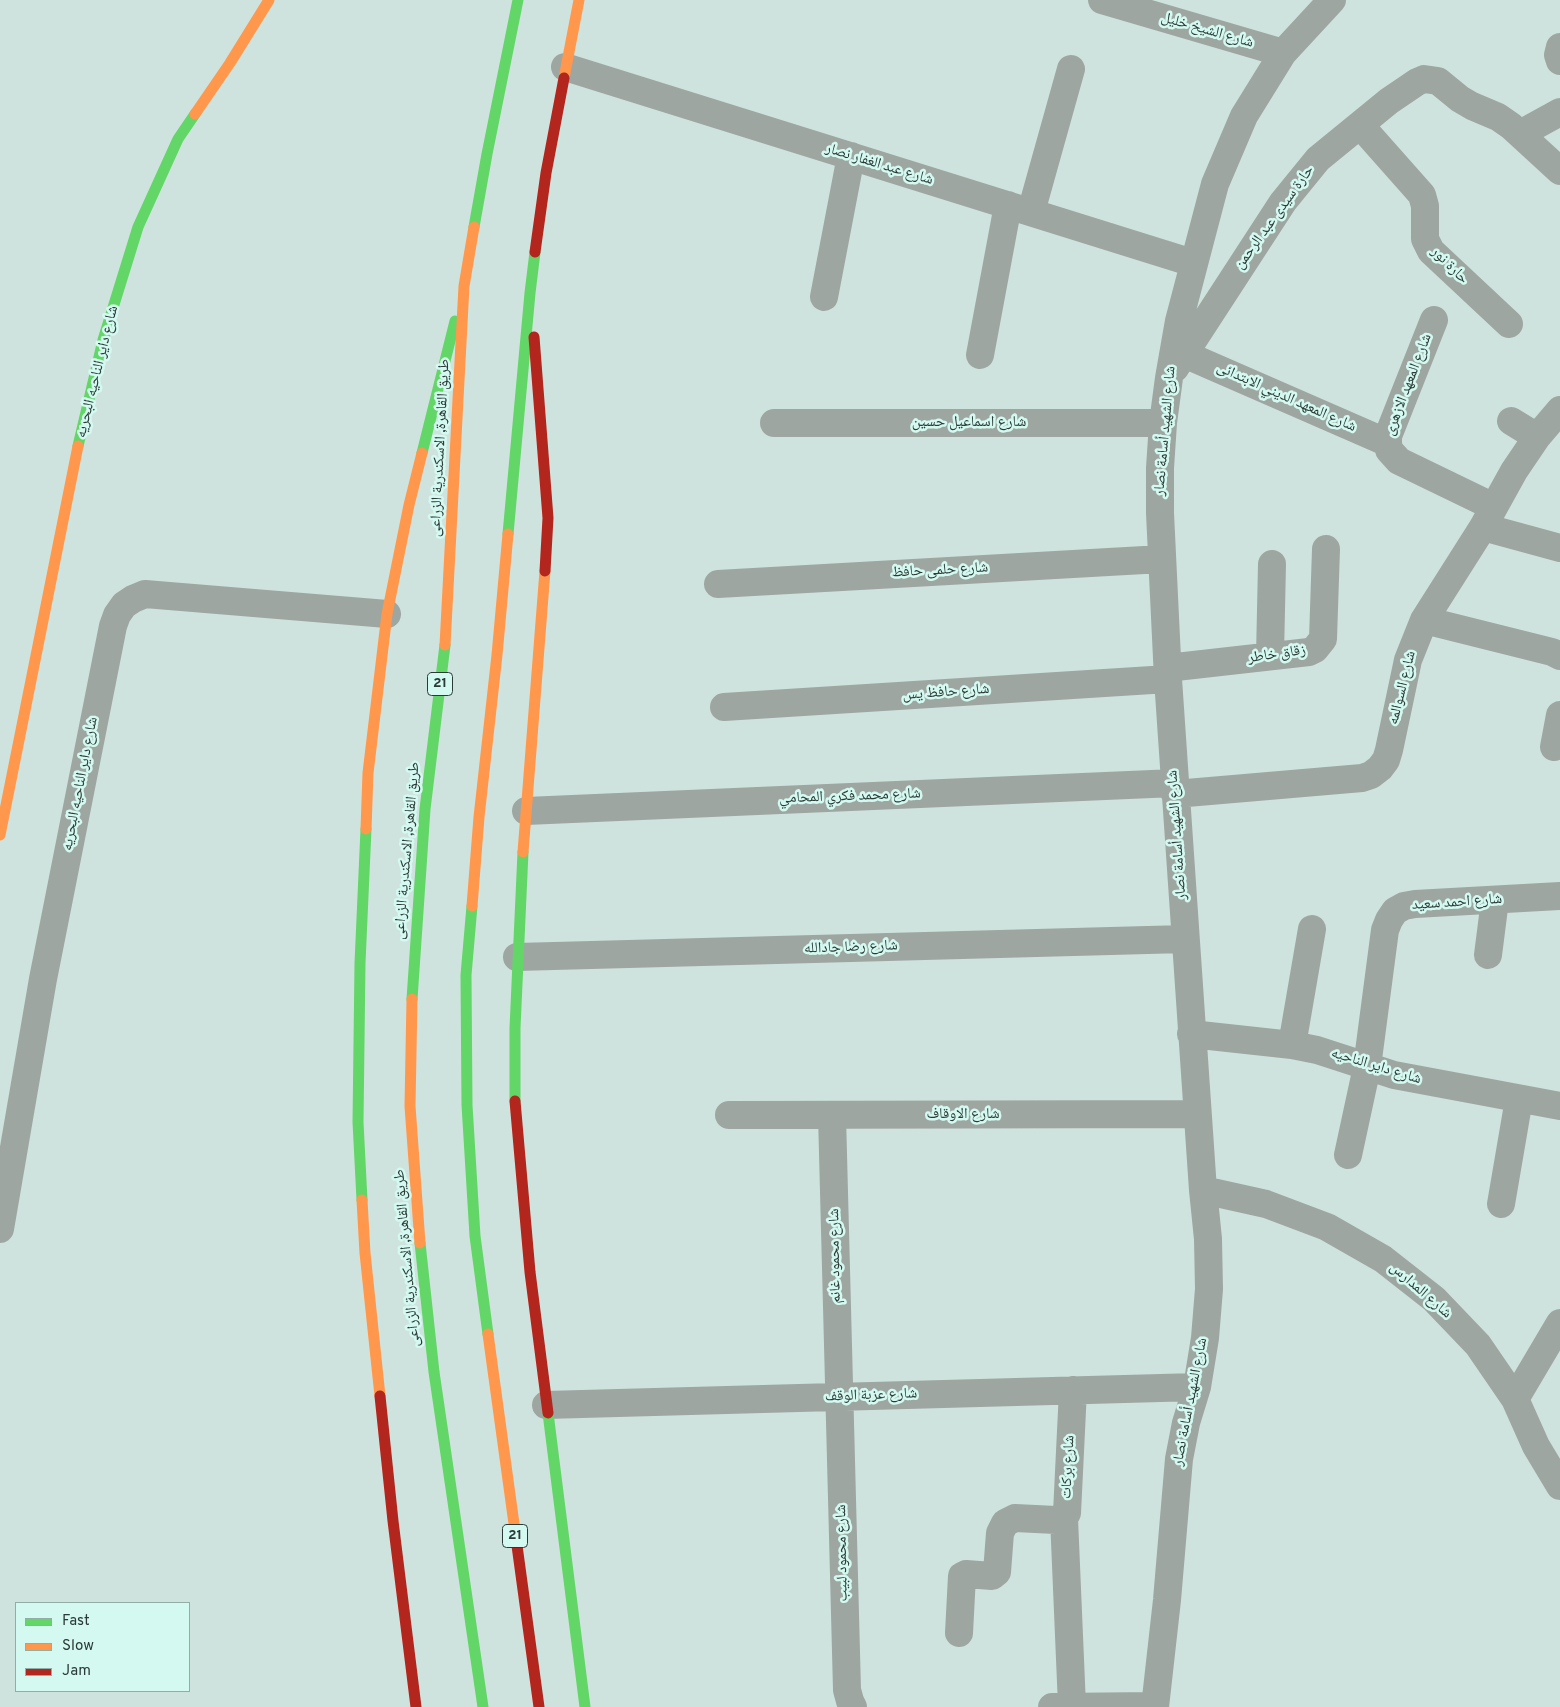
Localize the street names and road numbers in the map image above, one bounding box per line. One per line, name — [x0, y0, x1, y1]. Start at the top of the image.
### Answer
street label: شارع الشيخ خليل — [1159, 9, 1255, 53]
street label: شارع عبد الغفار نصار — [823, 140, 935, 190]
street label: حارة سيدى عبد الرحمن — [1231, 163, 1319, 273]
street label: حارة نور — [1426, 243, 1472, 289]
street label: شارع داير الناحيه البحريه — [73, 304, 123, 440]
street label: شارع المعهد الازهرى — [1381, 332, 1437, 438]
street label: طريق القاهرة, الاسكندرية الزراعى — [427, 359, 455, 537]
street label: شارع المعهد الديني الابتدائى — [1213, 359, 1359, 437]
street label: شارع الشهيد أسامة نصار — [1151, 365, 1181, 497]
street label: شارع اسماعيل حسين — [912, 414, 1026, 432]
street label: شارع حلمى حافظ — [891, 559, 989, 583]
street label: زقاق خاطر — [1247, 642, 1307, 668]
street label: شارع السوالمه — [1385, 649, 1421, 727]
road number: 21 — [428, 672, 452, 696]
street label: شارع حافظ يس — [902, 681, 990, 705]
street label: شارع داير الناحيه البحريه — [59, 716, 103, 852]
street label: طريق القاهرة, الاسكندرية الزراعى — [391, 761, 425, 941]
street label: شارع الشهيد أسامة نصار — [1164, 769, 1192, 901]
street label: شارع محمد فكري المحامي — [779, 786, 921, 808]
street label: شارع احمد سعيد — [1411, 891, 1503, 915]
street label: شارع رضا جادالله — [804, 937, 898, 959]
street label: شارع داير الناحيه — [1329, 1045, 1423, 1089]
street label: شارع الاوقاف — [926, 1106, 1000, 1124]
street label: طريق القاهرة, الاسكندرية الزراعى — [391, 1168, 425, 1348]
street label: شارع محمود غانم — [826, 1208, 846, 1304]
street label: شارع المدارس — [1385, 1259, 1455, 1323]
street label: شارع الشهيد أسامة نصار — [1170, 1336, 1212, 1468]
street label: شارع عزبة الوقف — [824, 1385, 918, 1407]
street label: شارع بركات — [1058, 1435, 1080, 1499]
street label: شارع محمود لبيب — [833, 1504, 853, 1602]
road number: 21 — [502, 1524, 528, 1548]

